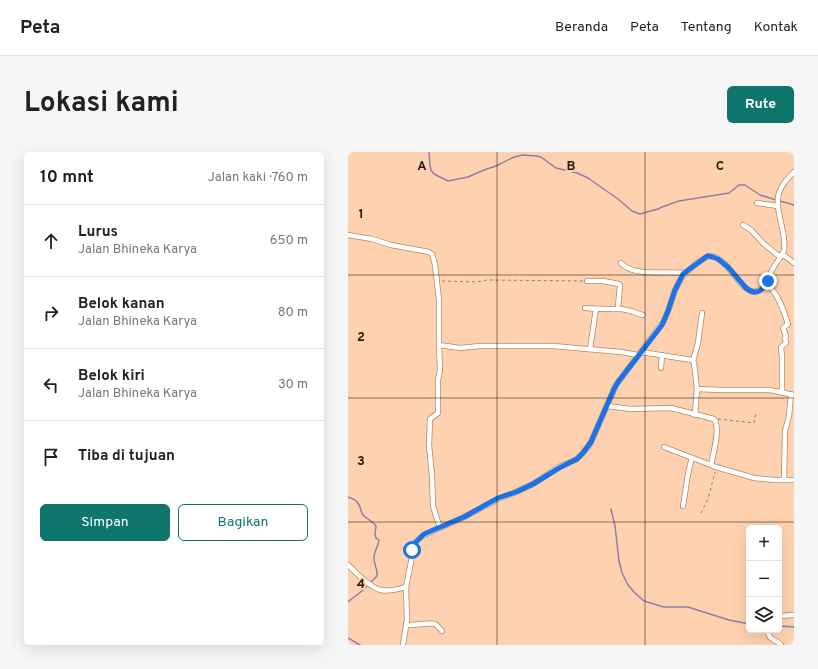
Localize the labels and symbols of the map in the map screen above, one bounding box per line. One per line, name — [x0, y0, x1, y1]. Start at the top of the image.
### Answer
text: A — [417, 159, 427, 175]
text: B — [567, 159, 576, 175]
text: C — [716, 159, 724, 175]
text: 1 — [358, 207, 364, 223]
route end — [759, 272, 777, 290]
text: 2 — [357, 330, 365, 346]
text: 3 — [357, 454, 365, 470]
route start — [403, 541, 421, 559]
text: 4 — [357, 577, 365, 593]

